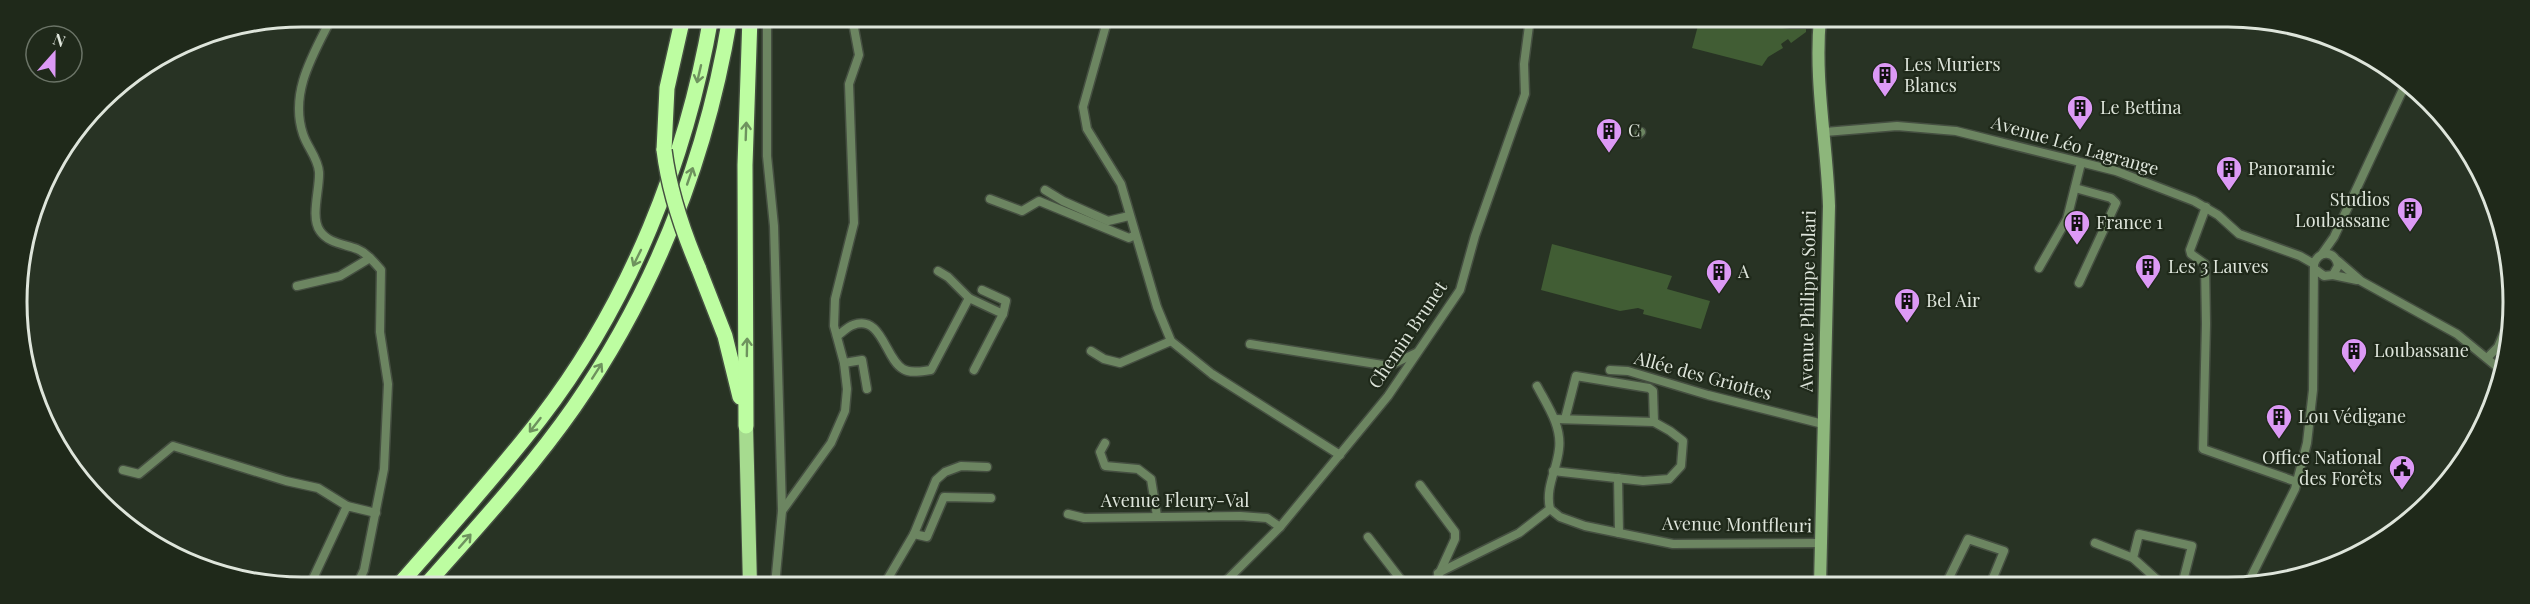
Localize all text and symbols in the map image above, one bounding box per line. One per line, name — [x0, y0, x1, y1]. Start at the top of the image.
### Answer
north arrow — [24, 24, 84, 84]
text: N — [50, 28, 69, 52]
place label: Les Muriers Blancs — [1904, 52, 2001, 97]
building icon: Les Muriers Blancs — [1870, 60, 1900, 98]
one-way arrow — [693, 64, 705, 83]
building icon: Le Bettina — [2065, 93, 2095, 131]
place label: Le Bettina — [2100, 95, 2182, 119]
street label: Avenue Léo Lagrange — [1988, 109, 2162, 180]
building icon: C — [1594, 116, 1624, 154]
place label: C — [1628, 118, 1640, 142]
one-way arrow — [740, 121, 752, 141]
building icon: Panoramic — [2214, 154, 2244, 192]
place label: Panoramic — [2248, 156, 2335, 180]
one-way arrow — [685, 167, 696, 186]
place label: Studios Loubassane — [2295, 187, 2390, 232]
building icon: Studios Loubassane — [2395, 195, 2425, 233]
building icon: France 1 — [2062, 208, 2092, 246]
street label: Avenue Philippe Solari — [1793, 210, 1821, 393]
place label: France 1 — [2096, 210, 2163, 234]
one-way arrow — [630, 249, 642, 267]
building icon: Les 3 Lauves — [2133, 252, 2163, 290]
place label: Les 3 Lauves — [2168, 254, 2269, 278]
building icon: A — [1704, 257, 1734, 295]
place label: A — [1737, 259, 1750, 283]
street label: Chemin Brunet — [1362, 276, 1452, 393]
building icon: Bel Air — [1892, 286, 1922, 324]
place label: Bel Air — [1926, 288, 1980, 312]
building icon: Loubassane — [2339, 336, 2369, 374]
one-way arrow — [741, 337, 753, 357]
place label: Loubassane — [2374, 338, 2469, 362]
street label: Allée des Griottes — [1631, 345, 1775, 405]
one-way arrow — [592, 363, 604, 380]
building icon: Lou Védigane — [2264, 402, 2294, 440]
place label: Lou Védigane — [2298, 404, 2406, 428]
one-way arrow — [529, 417, 542, 433]
place label: Office National des Forêts — [2262, 445, 2382, 490]
public building icon: Office National des Forêts — [2387, 453, 2417, 491]
street label: Avenue Fleury-Val — [1100, 488, 1249, 512]
street label: Avenue Montfleuri — [1661, 511, 1812, 537]
one-way arrow — [458, 534, 472, 549]

